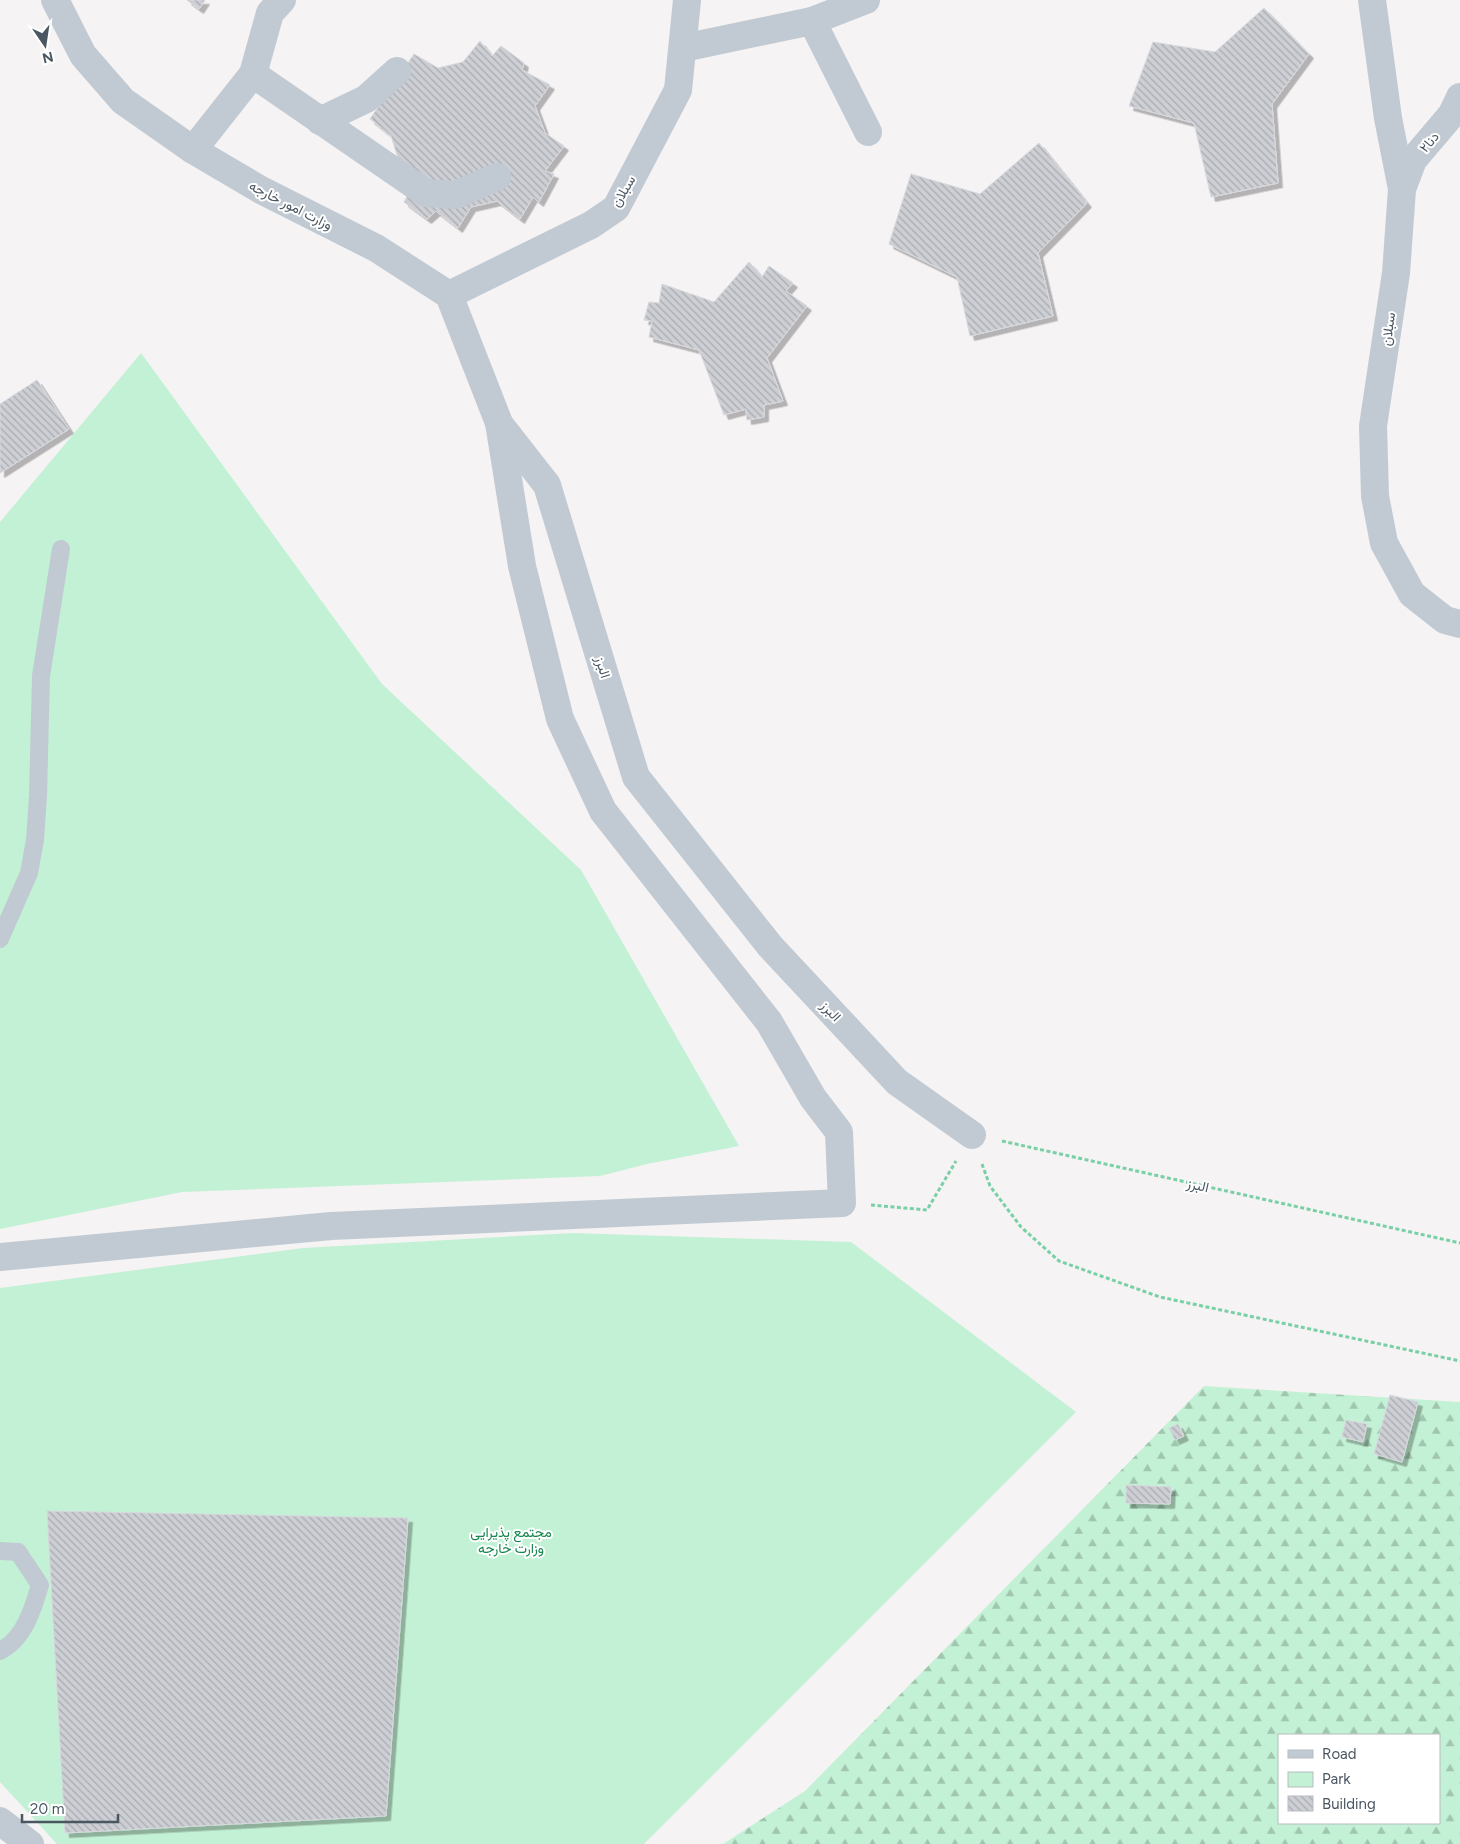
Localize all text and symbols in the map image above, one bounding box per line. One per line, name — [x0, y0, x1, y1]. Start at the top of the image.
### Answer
north arrow — [20, 20, 70, 70]
text: N — [41, 48, 55, 67]
street label: دنا۲ — [1416, 128, 1443, 156]
street label: سبلان — [607, 172, 639, 210]
street label: وزارت امور خارجه — [246, 177, 335, 234]
street label: سبلان — [1378, 311, 1399, 347]
street label: البرز — [591, 653, 614, 680]
street label: البرز — [816, 997, 844, 1025]
street label: البرز — [1184, 1174, 1211, 1196]
park label: مجتمع پذیرایی وزارت خارجه — [470, 1524, 552, 1557]
legend — [1278, 1734, 1440, 1824]
text: Road — [1322, 1745, 1357, 1763]
text: Park — [1322, 1770, 1351, 1788]
scale bar — [22, 1792, 119, 1824]
text: Building — [1322, 1795, 1376, 1813]
text: 20 m — [30, 1800, 64, 1818]

